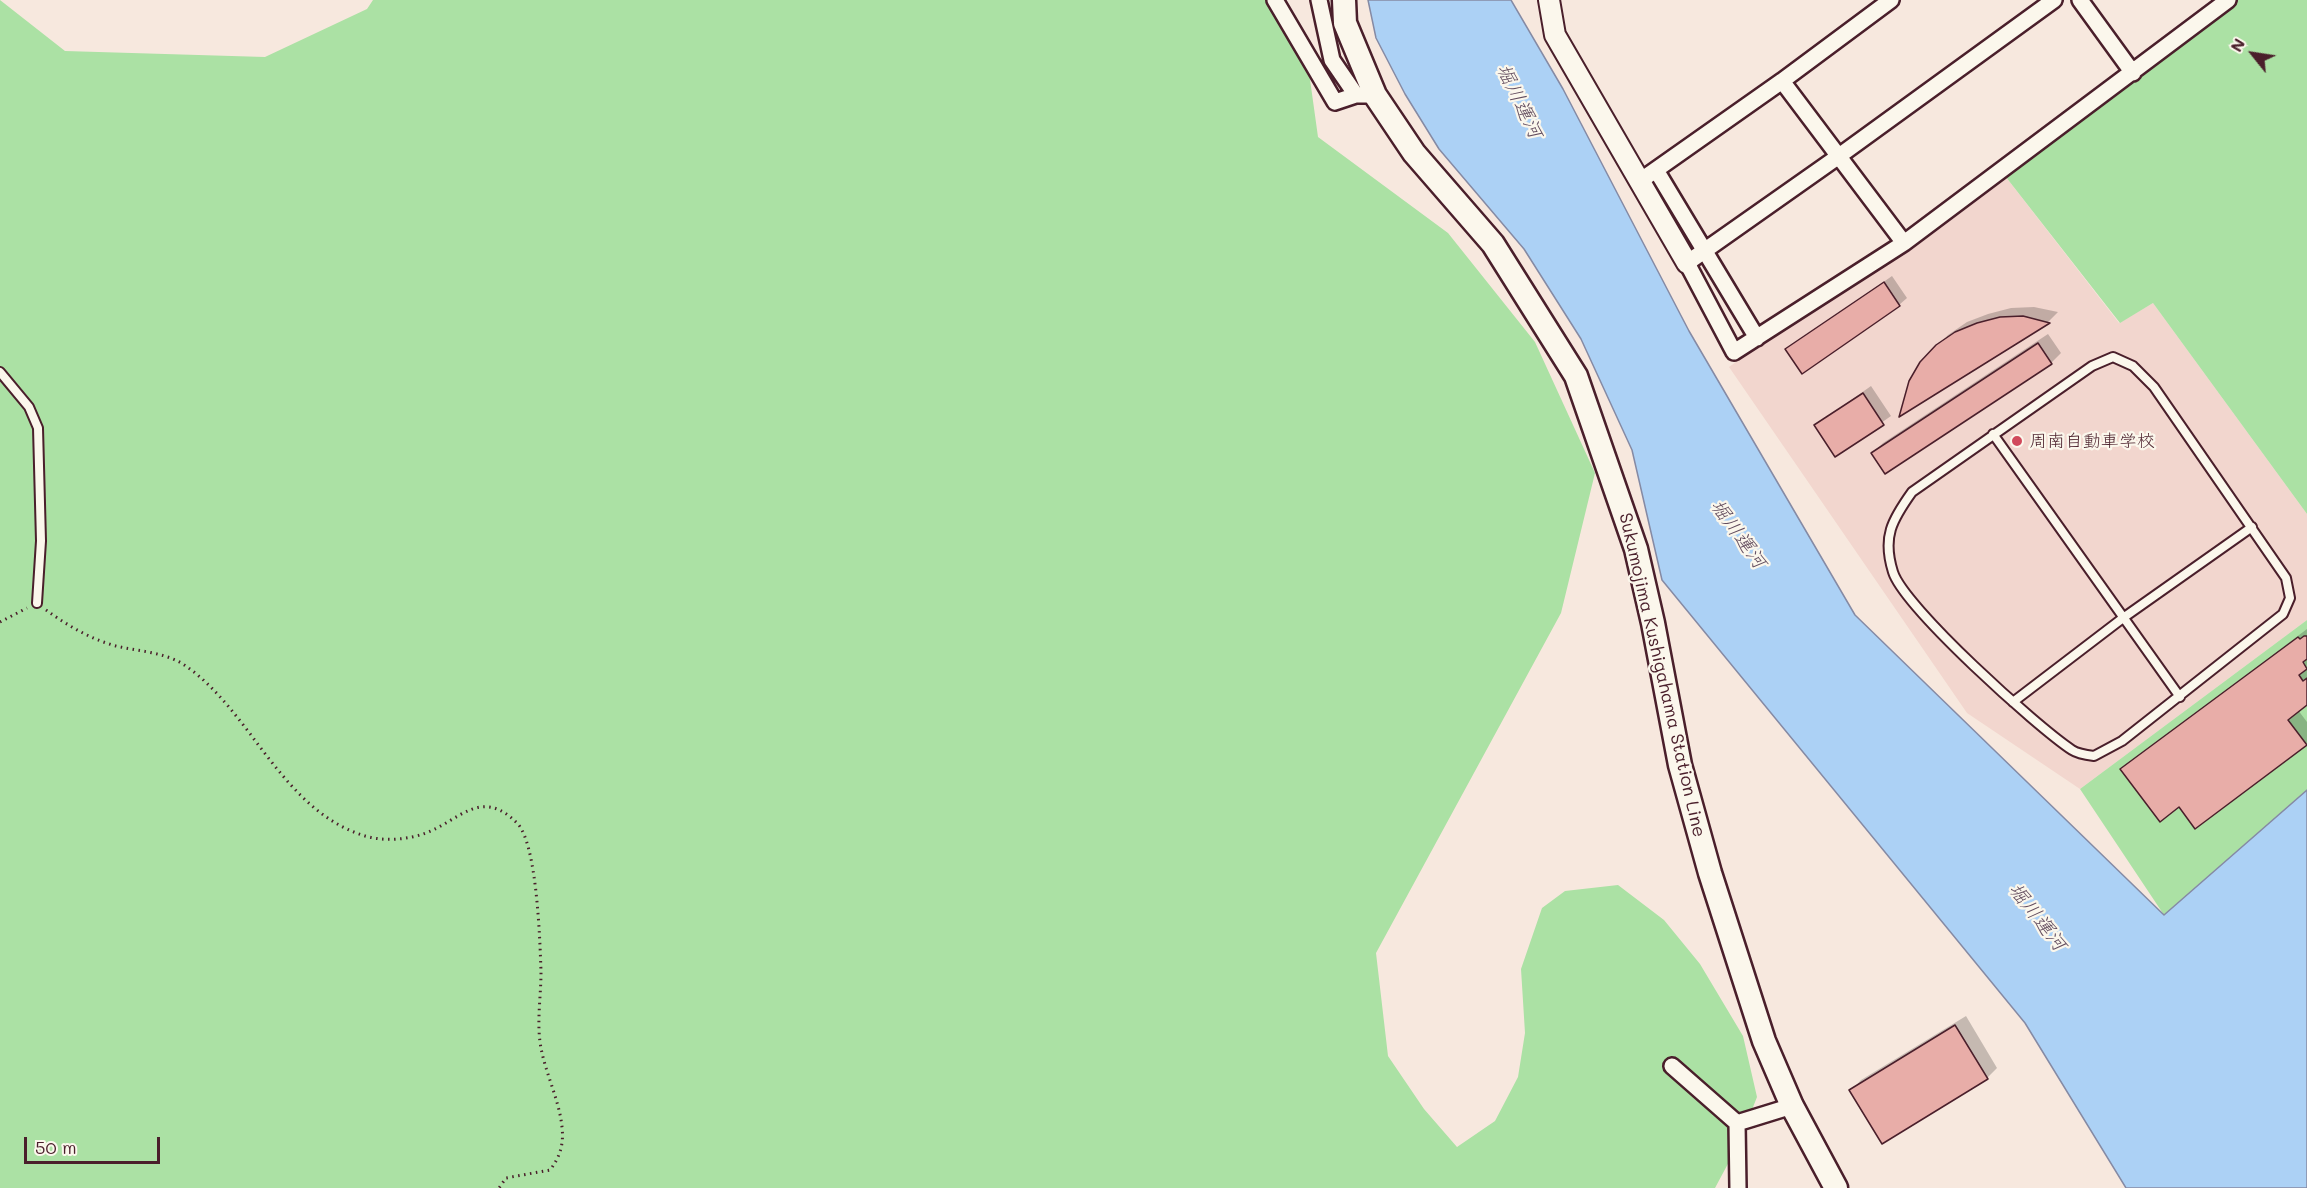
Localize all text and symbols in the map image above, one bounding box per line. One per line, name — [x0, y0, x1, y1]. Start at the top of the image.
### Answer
north arrow — [2223, 24, 2283, 84]
text: N — [2225, 34, 2249, 55]
water label: 堀川運河 — [1491, 60, 1547, 142]
place label: 周南自動車学校 — [2029, 430, 2155, 452]
marker: 周南自動車学校 — [2010, 434, 2024, 448]
water label: 堀川運河 — [1705, 495, 1771, 573]
street label: Sukumojima Kushigahama Station Line — [1614, 511, 1710, 839]
water label: 堀川運河 — [2003, 878, 2071, 956]
scale bar — [27, 1125, 164, 1163]
text: 50 m — [35, 1135, 77, 1159]

